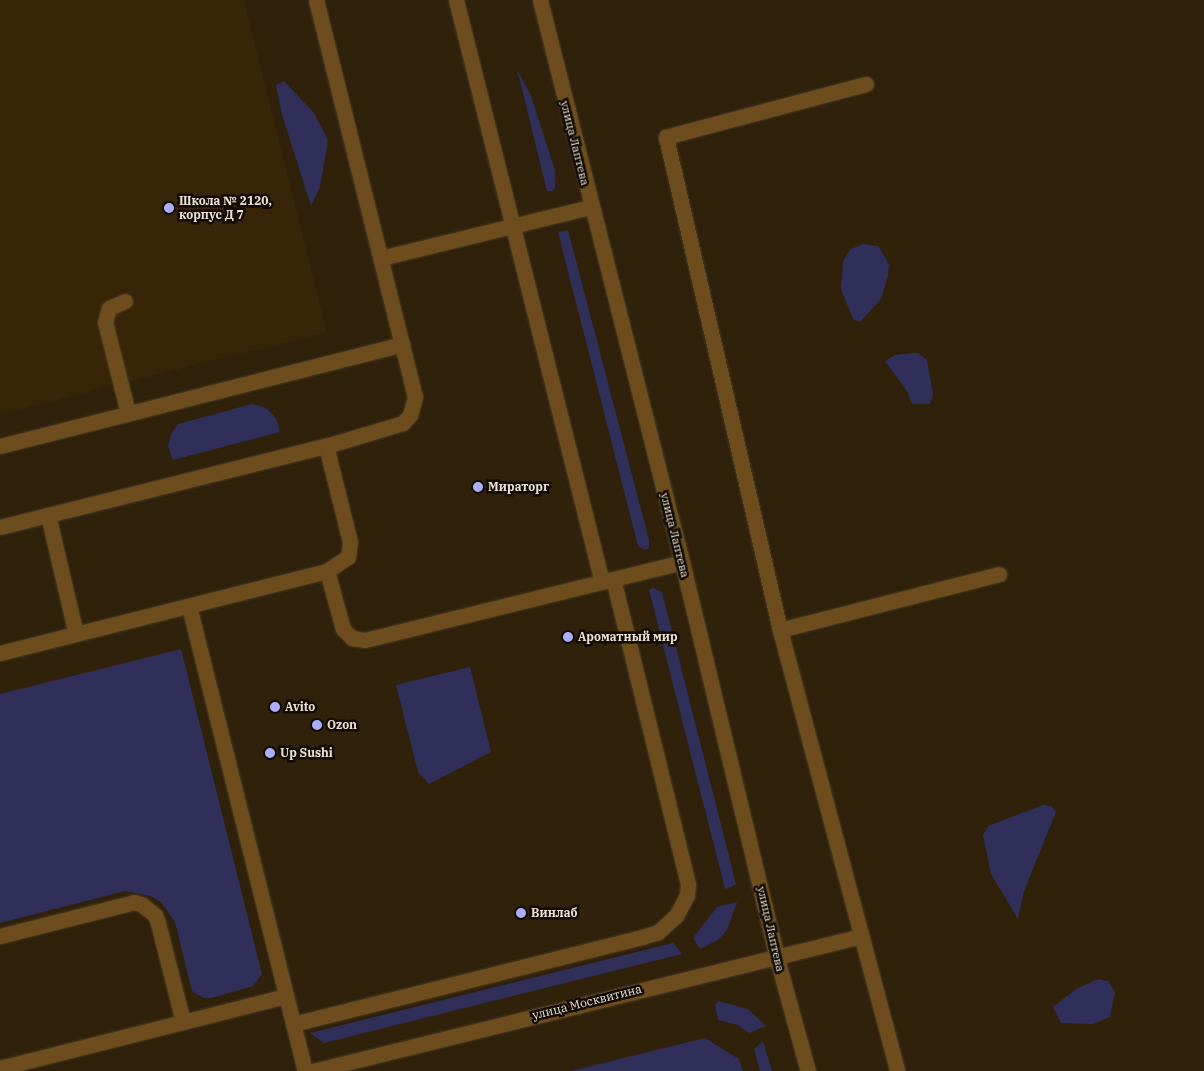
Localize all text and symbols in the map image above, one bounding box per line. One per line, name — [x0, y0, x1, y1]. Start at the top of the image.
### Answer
street label: улица Лаптева — [557, 99, 593, 187]
place label: Школа № 2120, корпус Д 7 — [179, 194, 272, 222]
marker: Школа № 2120, корпус Д 7 — [163, 202, 175, 214]
place label: Мираторг — [488, 480, 549, 494]
marker: Мираторг — [472, 481, 484, 493]
street label: улица Лаптева — [657, 491, 693, 579]
place label: Ароматный мир — [578, 630, 678, 644]
marker: Ароматный мир — [562, 631, 574, 643]
place label: Avito — [285, 700, 315, 714]
marker: Avito — [269, 701, 281, 713]
place label: Ozon — [327, 718, 357, 732]
marker: Ozon — [311, 719, 323, 731]
place label: Up Sushi — [280, 746, 333, 760]
marker: Up Sushi — [264, 747, 276, 759]
street label: улица Лаптева — [754, 885, 788, 973]
place label: Винлаб — [531, 906, 577, 920]
marker: Винлаб — [515, 907, 527, 919]
street label: улица Москвитина — [531, 981, 643, 1023]

